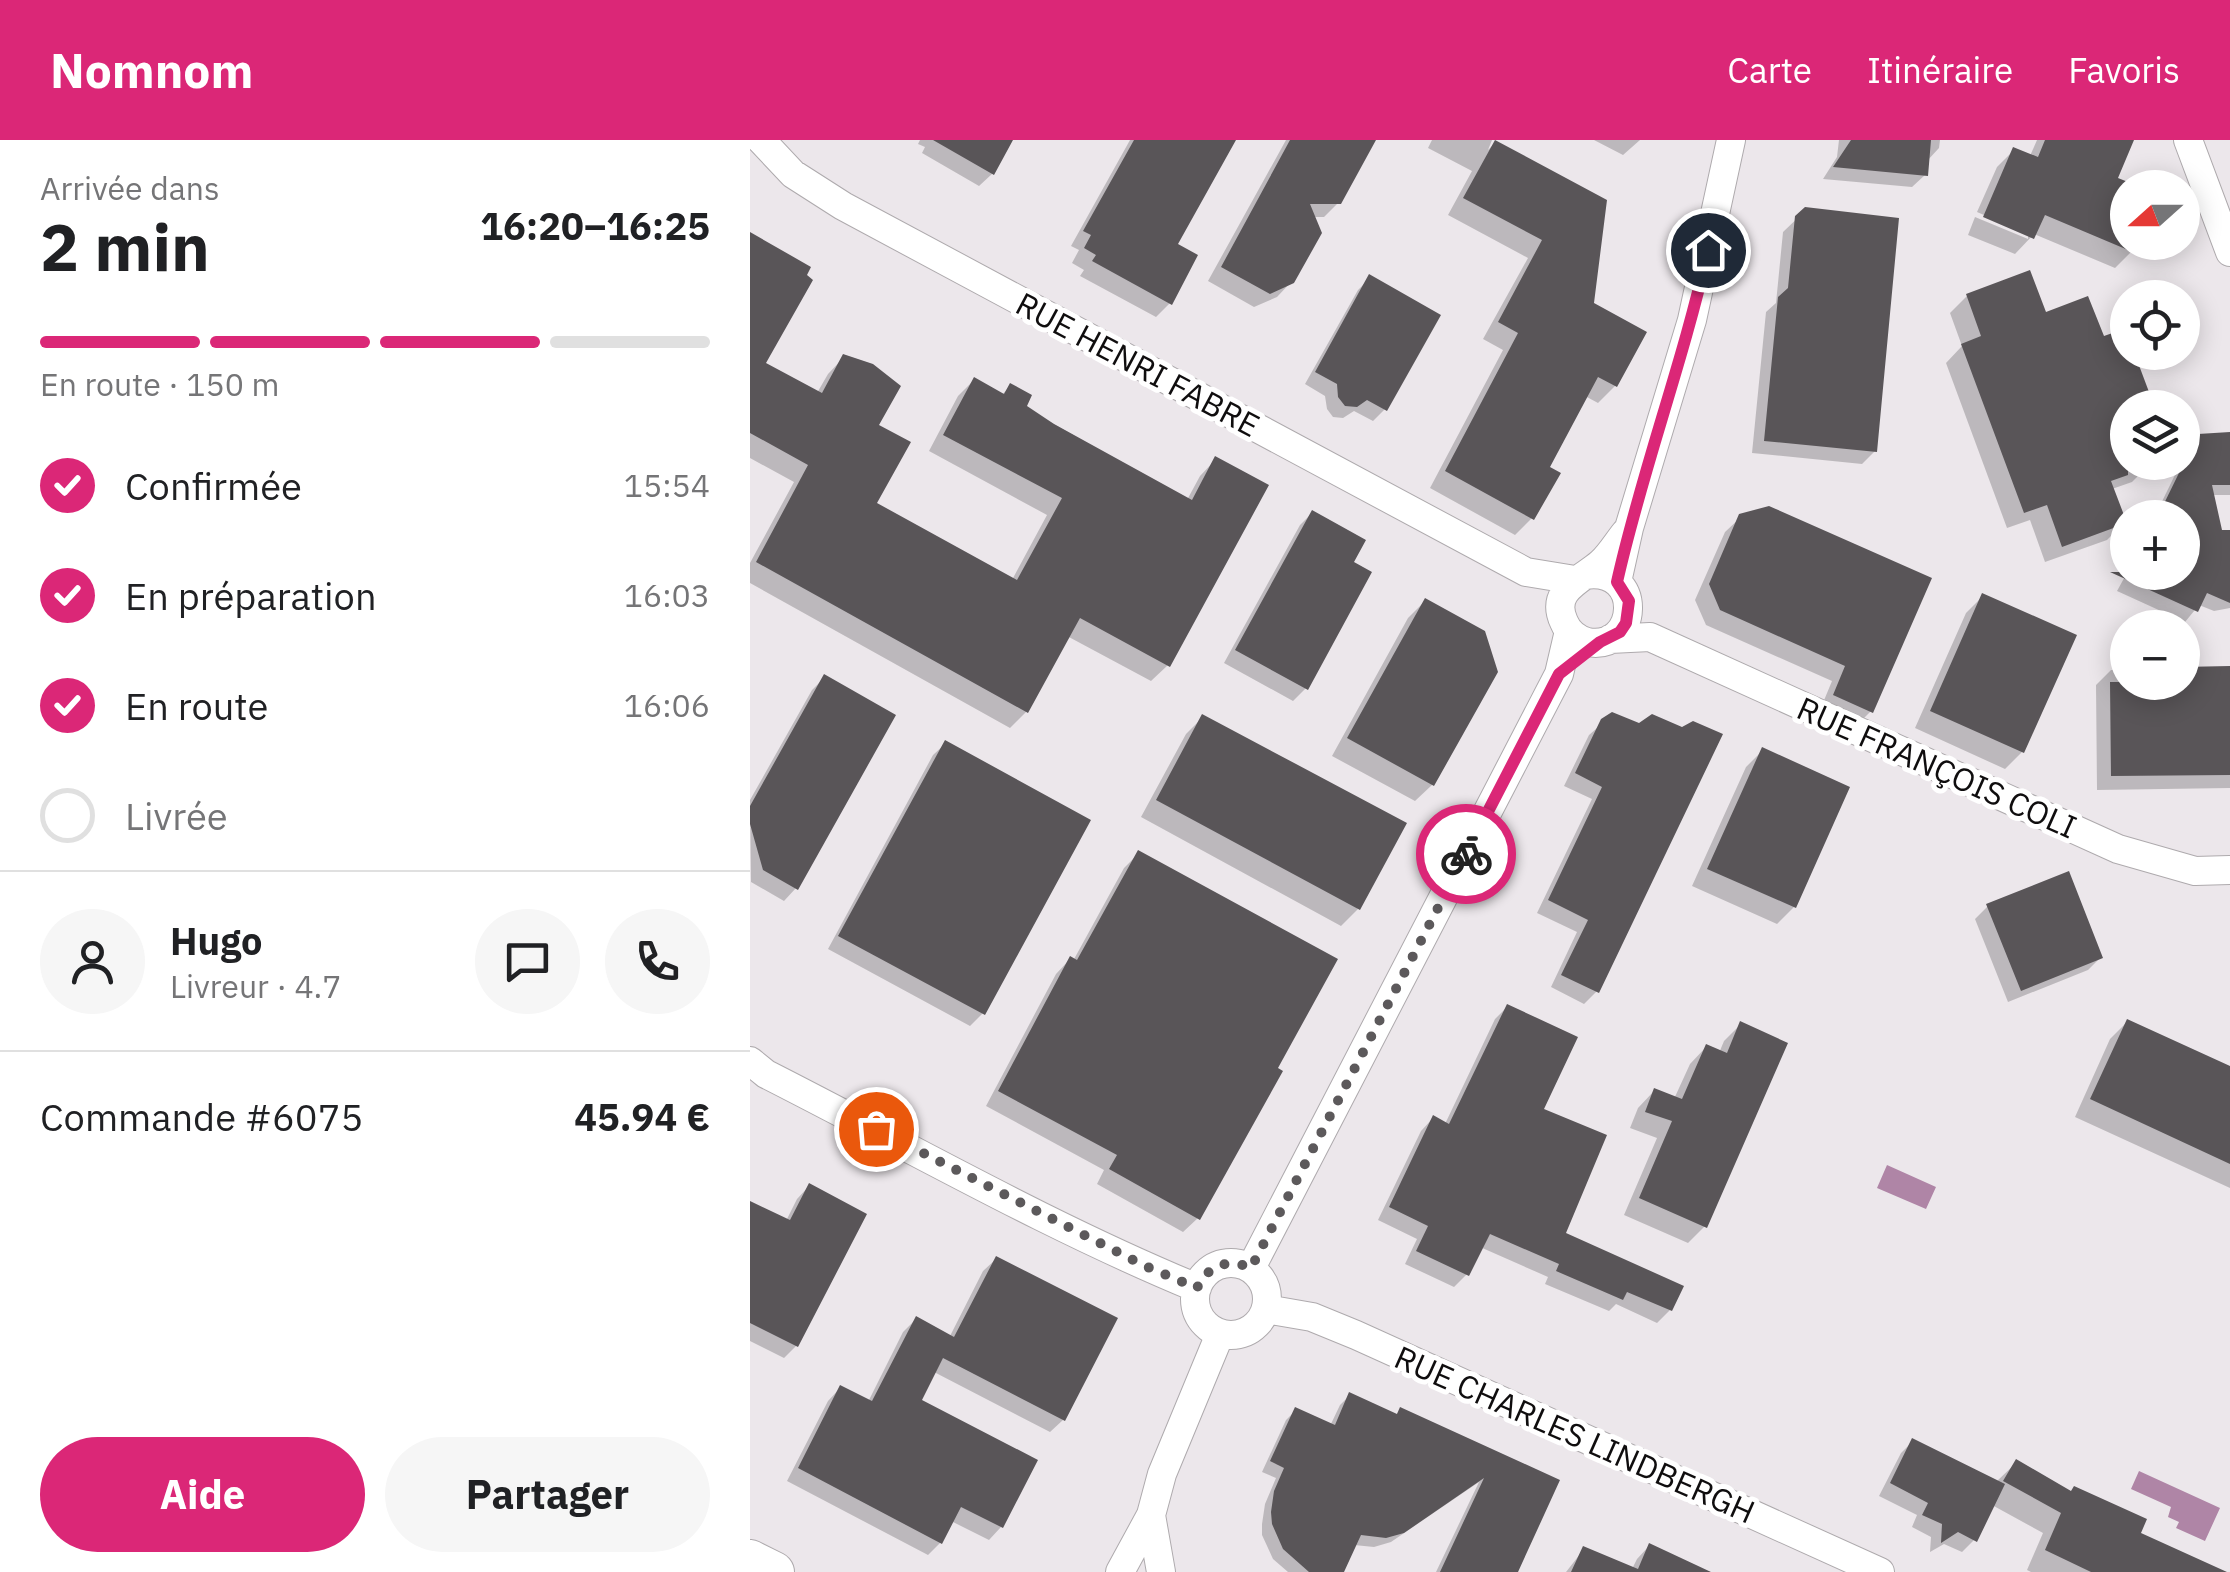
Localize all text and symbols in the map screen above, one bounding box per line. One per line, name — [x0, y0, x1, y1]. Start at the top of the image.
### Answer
text: Nomnom — [50, 39, 253, 101]
text: Carte — [1727, 47, 1812, 93]
text: Itinéraire — [1867, 47, 2013, 93]
text: Favoris — [2068, 47, 2180, 93]
text: Arrivée dans — [40, 167, 220, 209]
north arrow — [2110, 170, 2200, 260]
map controls — [2110, 170, 2200, 700]
text: 16:20–16:25 — [480, 201, 710, 250]
text: 2 min — [40, 204, 210, 289]
pin — [1666, 208, 1751, 293]
icon: home — [1681, 223, 1736, 278]
button: locate — [2110, 280, 2200, 370]
street label: RUE HENRI FABRE — [1009, 282, 1267, 446]
text: En route · 150 m — [40, 363, 279, 405]
button: layers — [2110, 390, 2200, 480]
icon: check — [40, 458, 95, 513]
text: Confirmée — [125, 461, 302, 510]
text: 15:54 — [624, 464, 710, 506]
button: + — [2110, 500, 2200, 590]
icon: check — [40, 568, 95, 623]
text: En préparation — [125, 571, 377, 620]
text: 16:03 — [624, 574, 710, 616]
button: − — [2110, 610, 2200, 700]
icon: check — [40, 678, 95, 733]
text: En route — [125, 681, 268, 730]
text: 16:06 — [624, 684, 710, 726]
street label: RUE FRANÇOIS COLI — [1791, 686, 2083, 848]
text: Livrée — [125, 791, 228, 840]
courier — [1416, 804, 1516, 904]
icon: bike — [1439, 827, 1494, 882]
button: person — [40, 909, 145, 1014]
button: chat — [475, 909, 580, 1014]
button: phone — [605, 909, 710, 1014]
text: Hugo — [170, 916, 262, 965]
text: Livreur · 4.7 — [170, 965, 342, 1007]
pin — [834, 1087, 919, 1172]
text: Commande #6075 — [40, 1092, 363, 1141]
text: 45.94 € — [574, 1092, 710, 1141]
icon: bag — [849, 1102, 904, 1157]
street label: RUE CHARLES LINDBERGH — [1388, 1336, 1762, 1532]
button: Aide — [40, 1437, 365, 1552]
button: Partager — [385, 1437, 710, 1552]

